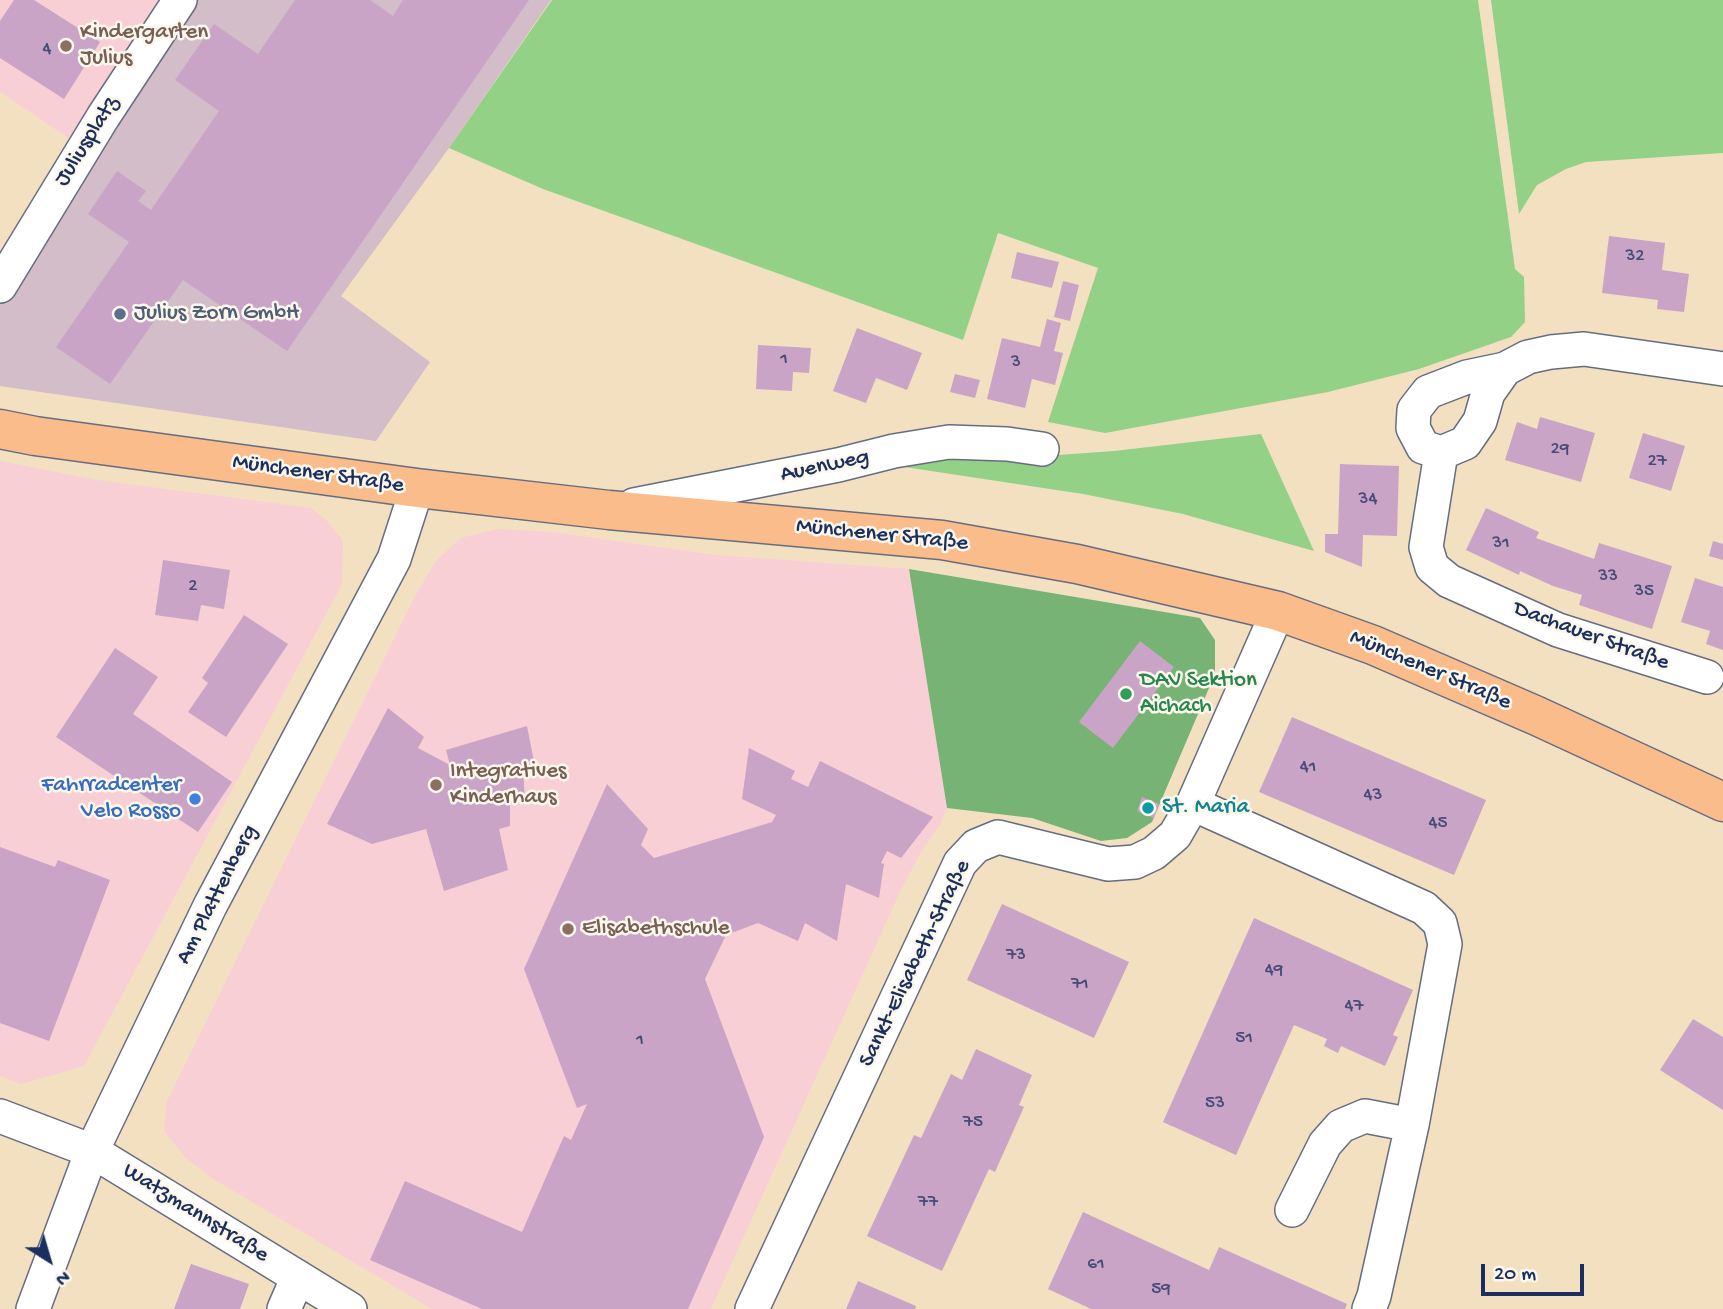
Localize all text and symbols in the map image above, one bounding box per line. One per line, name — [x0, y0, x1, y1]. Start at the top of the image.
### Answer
place label: Kindergarten Julius — [80, 19, 208, 73]
marker: Kindergarten Julius — [58, 38, 74, 54]
house number: 4 — [43, 39, 51, 61]
street label: Juliusplatz — [50, 92, 126, 192]
house number: 32 — [1625, 246, 1645, 268]
place label: Julius Zorn GmbH — [134, 300, 299, 328]
marker: Julius Zorn GmbH — [112, 306, 128, 322]
house number: 1 — [780, 349, 788, 371]
house number: 3 — [1011, 352, 1021, 374]
house number: 29 — [1551, 439, 1569, 461]
street label: Auenweg — [778, 444, 872, 490]
street label: Münchener Straße — [230, 449, 406, 501]
house number: 27 — [1647, 451, 1667, 473]
house number: 34 — [1359, 489, 1377, 511]
street label: Münchener Straße — [795, 513, 969, 559]
house number: 31 — [1492, 533, 1510, 555]
house number: 33 — [1598, 566, 1618, 588]
house number: 2 — [188, 576, 198, 598]
house number: 35 — [1634, 581, 1654, 603]
street label: Dachauer Straße — [1509, 596, 1673, 678]
street label: Münchener Straße — [1345, 625, 1515, 717]
place label: DAV Sektion Aichach — [1140, 667, 1257, 721]
marker: DAV Sektion Aichach — [1118, 686, 1134, 702]
house number: 41 — [1300, 757, 1316, 779]
place label: Integratives Kinderhaus — [450, 758, 567, 812]
place label: Fahrradcenter Velo Rosso — [42, 772, 181, 826]
marker: Integratives Kinderhaus — [428, 777, 444, 793]
house number: 43 — [1364, 785, 1382, 807]
marker: Fahrradcenter Velo Rosso — [187, 791, 203, 807]
place label: St. Maria — [1162, 794, 1249, 822]
marker: St. Maria — [1140, 800, 1156, 816]
house number: 45 — [1429, 813, 1447, 835]
street label: Am Plattenberg — [171, 821, 265, 969]
street label: Sankt-Elisabeth-Straße — [854, 856, 978, 1072]
place label: Elisabethschule — [582, 915, 730, 943]
marker: Elisabethschule — [560, 921, 576, 937]
house number: 73 — [1006, 945, 1026, 967]
house number: 49 — [1265, 960, 1283, 982]
house number: 71 — [1071, 974, 1089, 996]
house number: 47 — [1345, 996, 1363, 1018]
house number: 51 — [1235, 1028, 1253, 1050]
house number: 1 — [636, 1030, 644, 1052]
house number: 53 — [1205, 1093, 1225, 1115]
house number: 75 — [963, 1112, 983, 1134]
street label: Watzmannstraße — [117, 1158, 273, 1270]
house number: 77 — [918, 1192, 938, 1214]
north arrow — [14, 1225, 84, 1295]
scale bar — [1485, 1250, 1588, 1294]
house number: 61 — [1087, 1254, 1105, 1276]
text: 20 m — [1494, 1263, 1536, 1288]
text: N — [50, 1264, 74, 1290]
house number: 59 — [1151, 1279, 1171, 1301]

